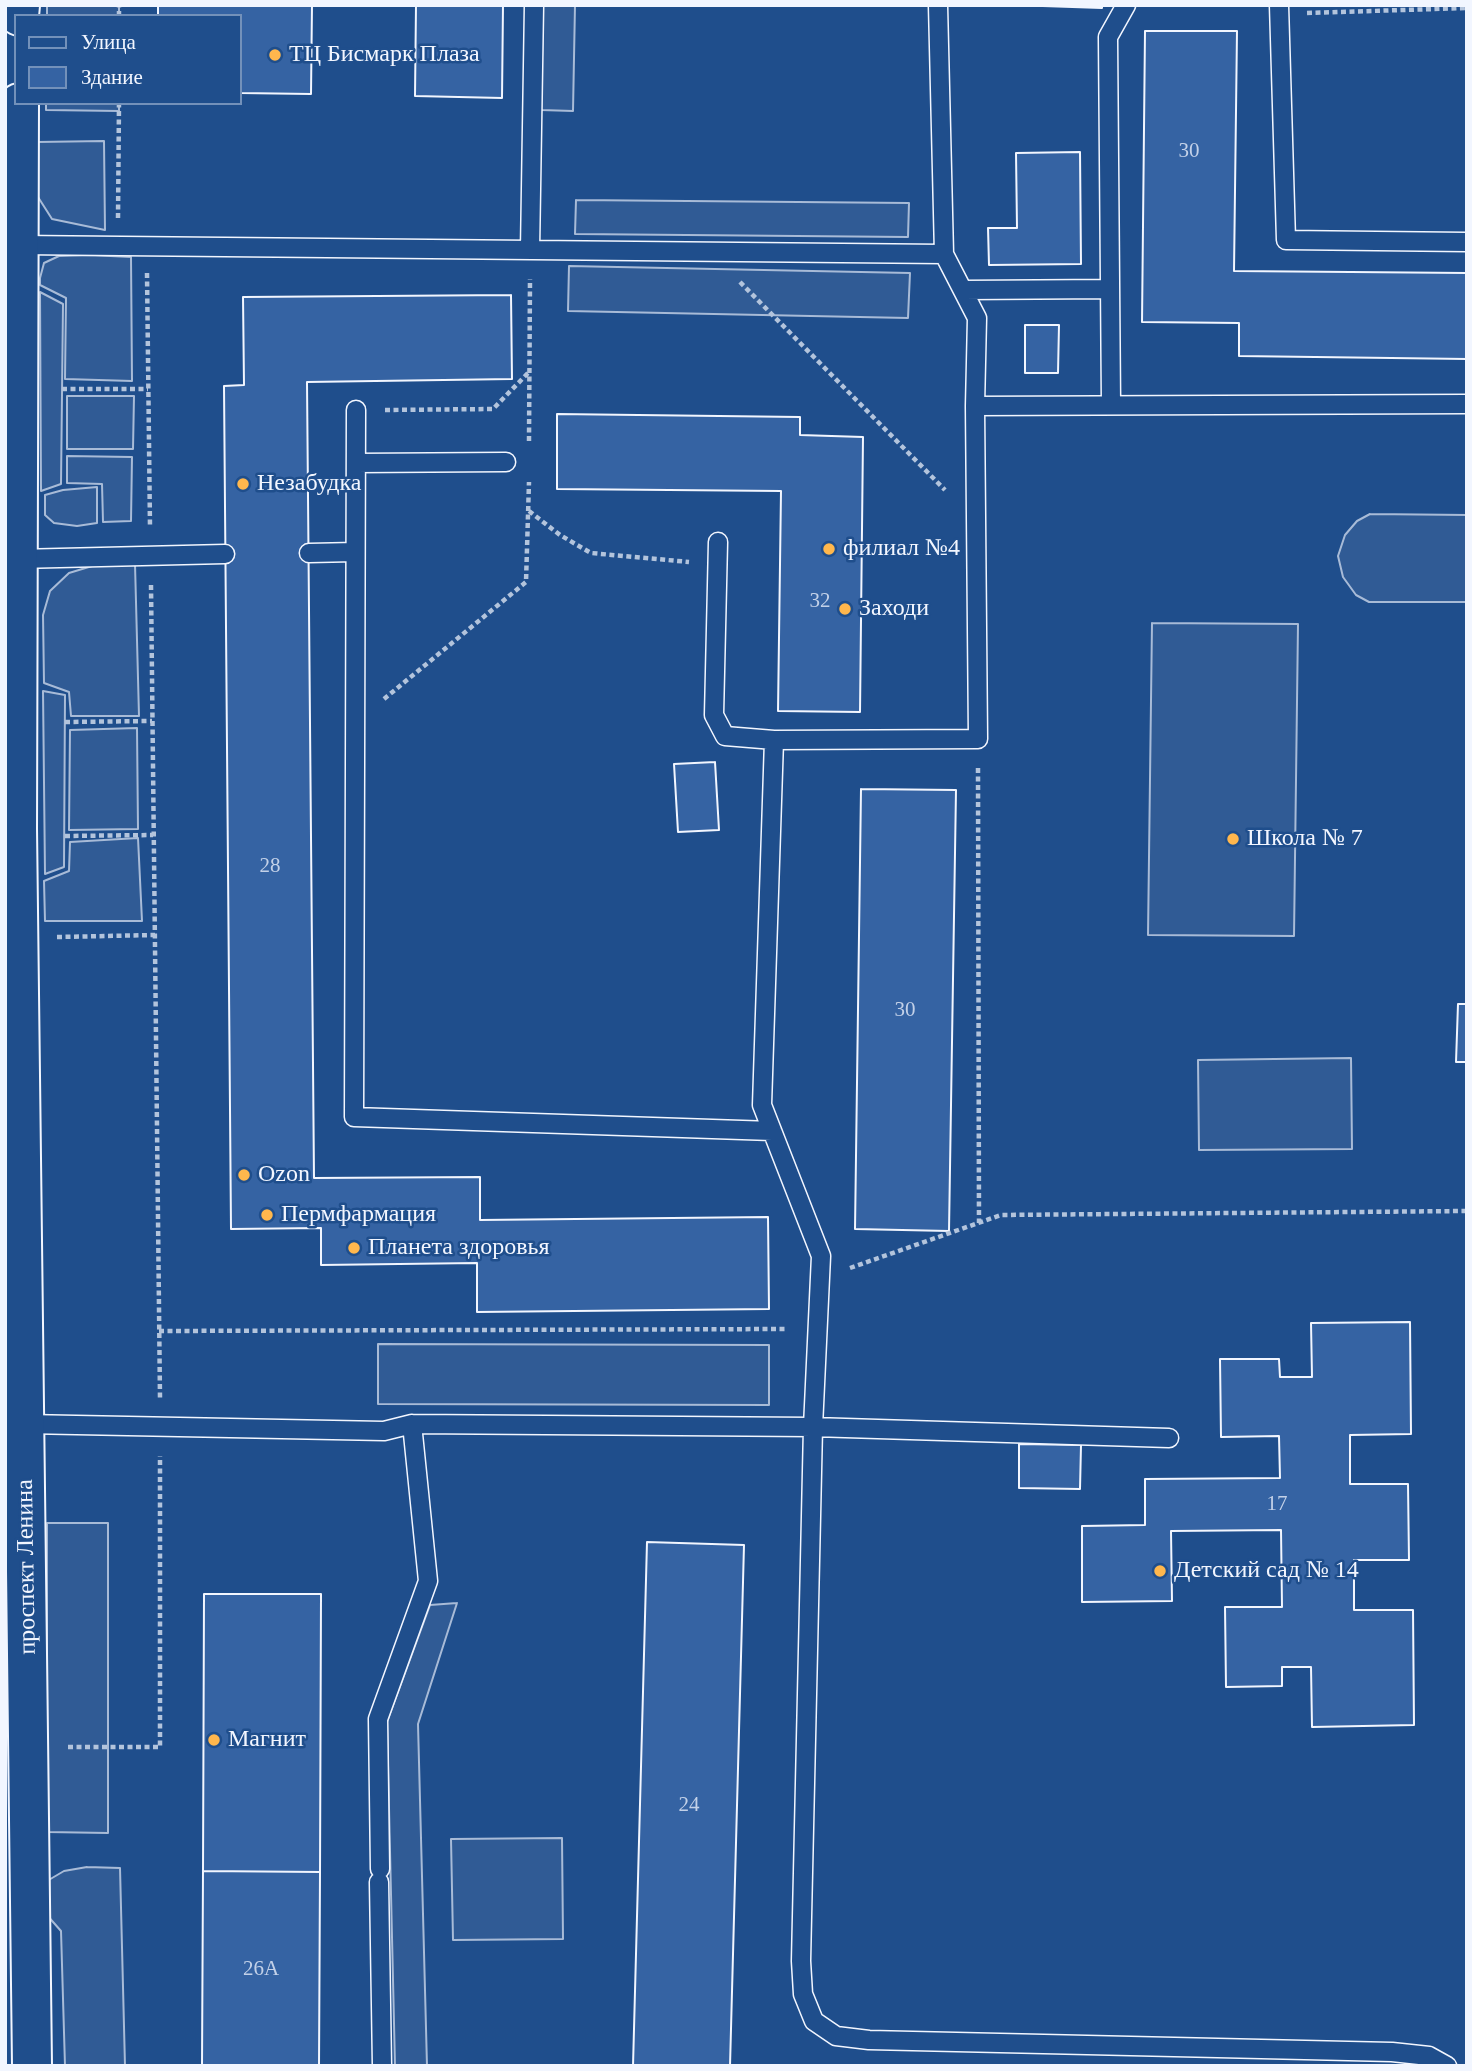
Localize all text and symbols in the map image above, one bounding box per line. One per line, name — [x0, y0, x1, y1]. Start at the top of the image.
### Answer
legend — [14, 14, 242, 105]
text: Улица — [81, 30, 136, 54]
place label: ТЦ Бисмарк Плаза — [289, 41, 480, 69]
marker: ТЦ Бисмарк Плаза — [267, 47, 283, 63]
text: Здание — [81, 65, 143, 89]
house number: 30 — [1178, 138, 1200, 164]
place label: Незабудка — [257, 470, 361, 498]
marker: Незабудка — [235, 476, 251, 492]
place label: филиал №4 — [843, 535, 960, 563]
marker: филиал №4 — [821, 541, 837, 557]
house number: 32 — [810, 588, 830, 614]
place label: Заходи — [859, 595, 929, 623]
marker: Заходи — [837, 601, 853, 617]
place label: Школа № 7 — [1247, 825, 1363, 853]
marker: Школа № 7 — [1225, 831, 1241, 847]
house number: 28 — [260, 853, 280, 879]
house number: 30 — [894, 997, 916, 1023]
place label: Ozon — [258, 1161, 310, 1189]
marker: Ozon — [236, 1167, 252, 1183]
place label: Пермфармация — [281, 1201, 436, 1229]
marker: Пермфармация — [259, 1207, 275, 1223]
place label: Планета здоровья — [368, 1234, 549, 1262]
marker: Планета здоровья — [346, 1240, 362, 1256]
street label: проспект Ленина — [11, 1479, 43, 1655]
house number: 17 — [1266, 1491, 1288, 1517]
place label: Детский сад № 14 — [1174, 1557, 1359, 1585]
marker: Детский сад № 14 — [1152, 1563, 1168, 1579]
place label: Магнит — [228, 1726, 306, 1754]
marker: Магнит — [206, 1732, 222, 1748]
house number: 24 — [678, 1792, 700, 1818]
house number: 26А — [243, 1956, 279, 1982]

